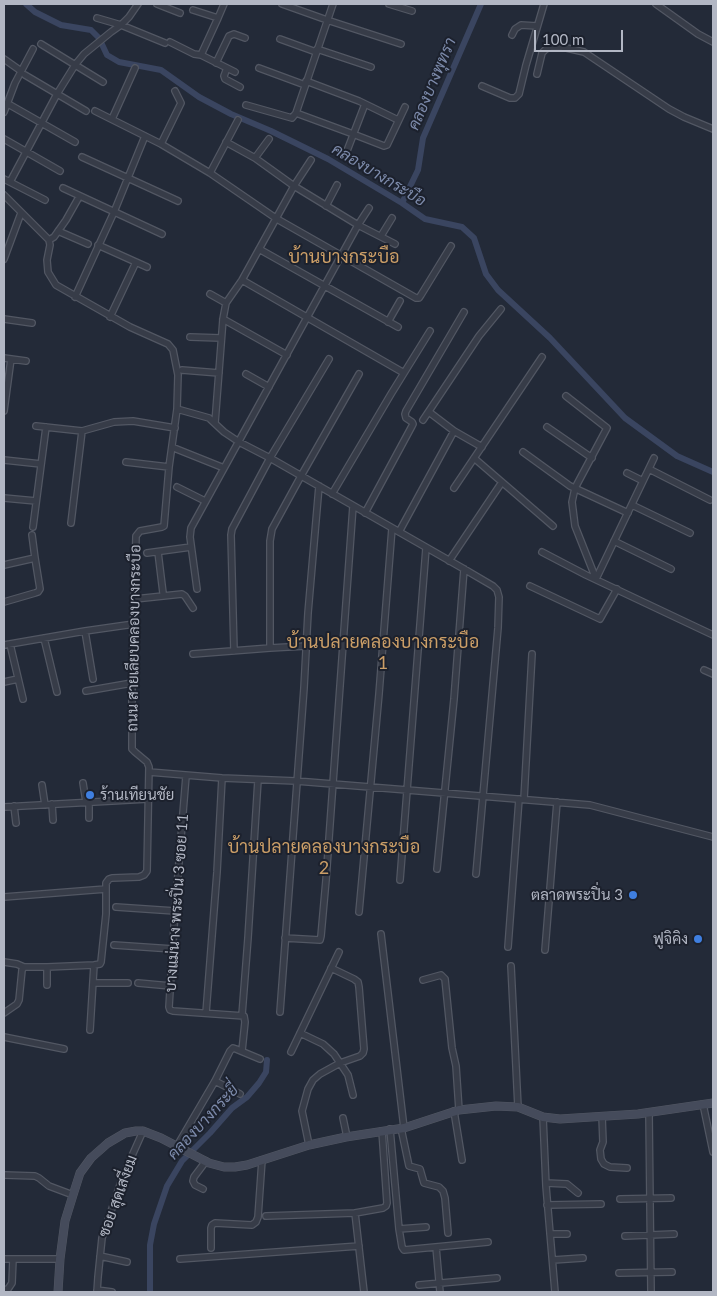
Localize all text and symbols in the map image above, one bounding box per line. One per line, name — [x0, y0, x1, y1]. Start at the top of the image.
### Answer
scale bar — [537, 20, 626, 52]
text: 100 m — [542, 30, 584, 48]
water label: คลองบางพุทรา — [404, 35, 460, 133]
water label: คลองบางกระบือ — [329, 139, 429, 211]
district label: บ้านบางกระบือ — [288, 246, 400, 268]
street label: ถนน สายเลียบคลองบางกระบือ — [123, 544, 145, 732]
district label: บ้านปลายคลองบางกระบือ 1 — [287, 631, 479, 674]
place label: ร้านเทียนชัย — [100, 786, 174, 804]
marker: ร้านเทียนชัย — [84, 789, 96, 801]
street label: บางแม่นาง พระปิ่น 3 ซอย 11 — [162, 813, 192, 993]
district label: บ้านปลายคลองบางกระบือ 2 — [228, 836, 420, 879]
place label: ตลาดพระปิ่น 3 — [531, 886, 623, 904]
marker: ตลาดพระปิ่น 3 — [627, 889, 639, 901]
place label: ฟูจิคิง — [653, 930, 688, 948]
marker: ฟูจิคิง — [692, 933, 704, 945]
water label: คลองบางกระยี่ — [163, 1080, 243, 1164]
street label: ซอย สุดเสงี่ยม — [95, 1153, 141, 1239]

